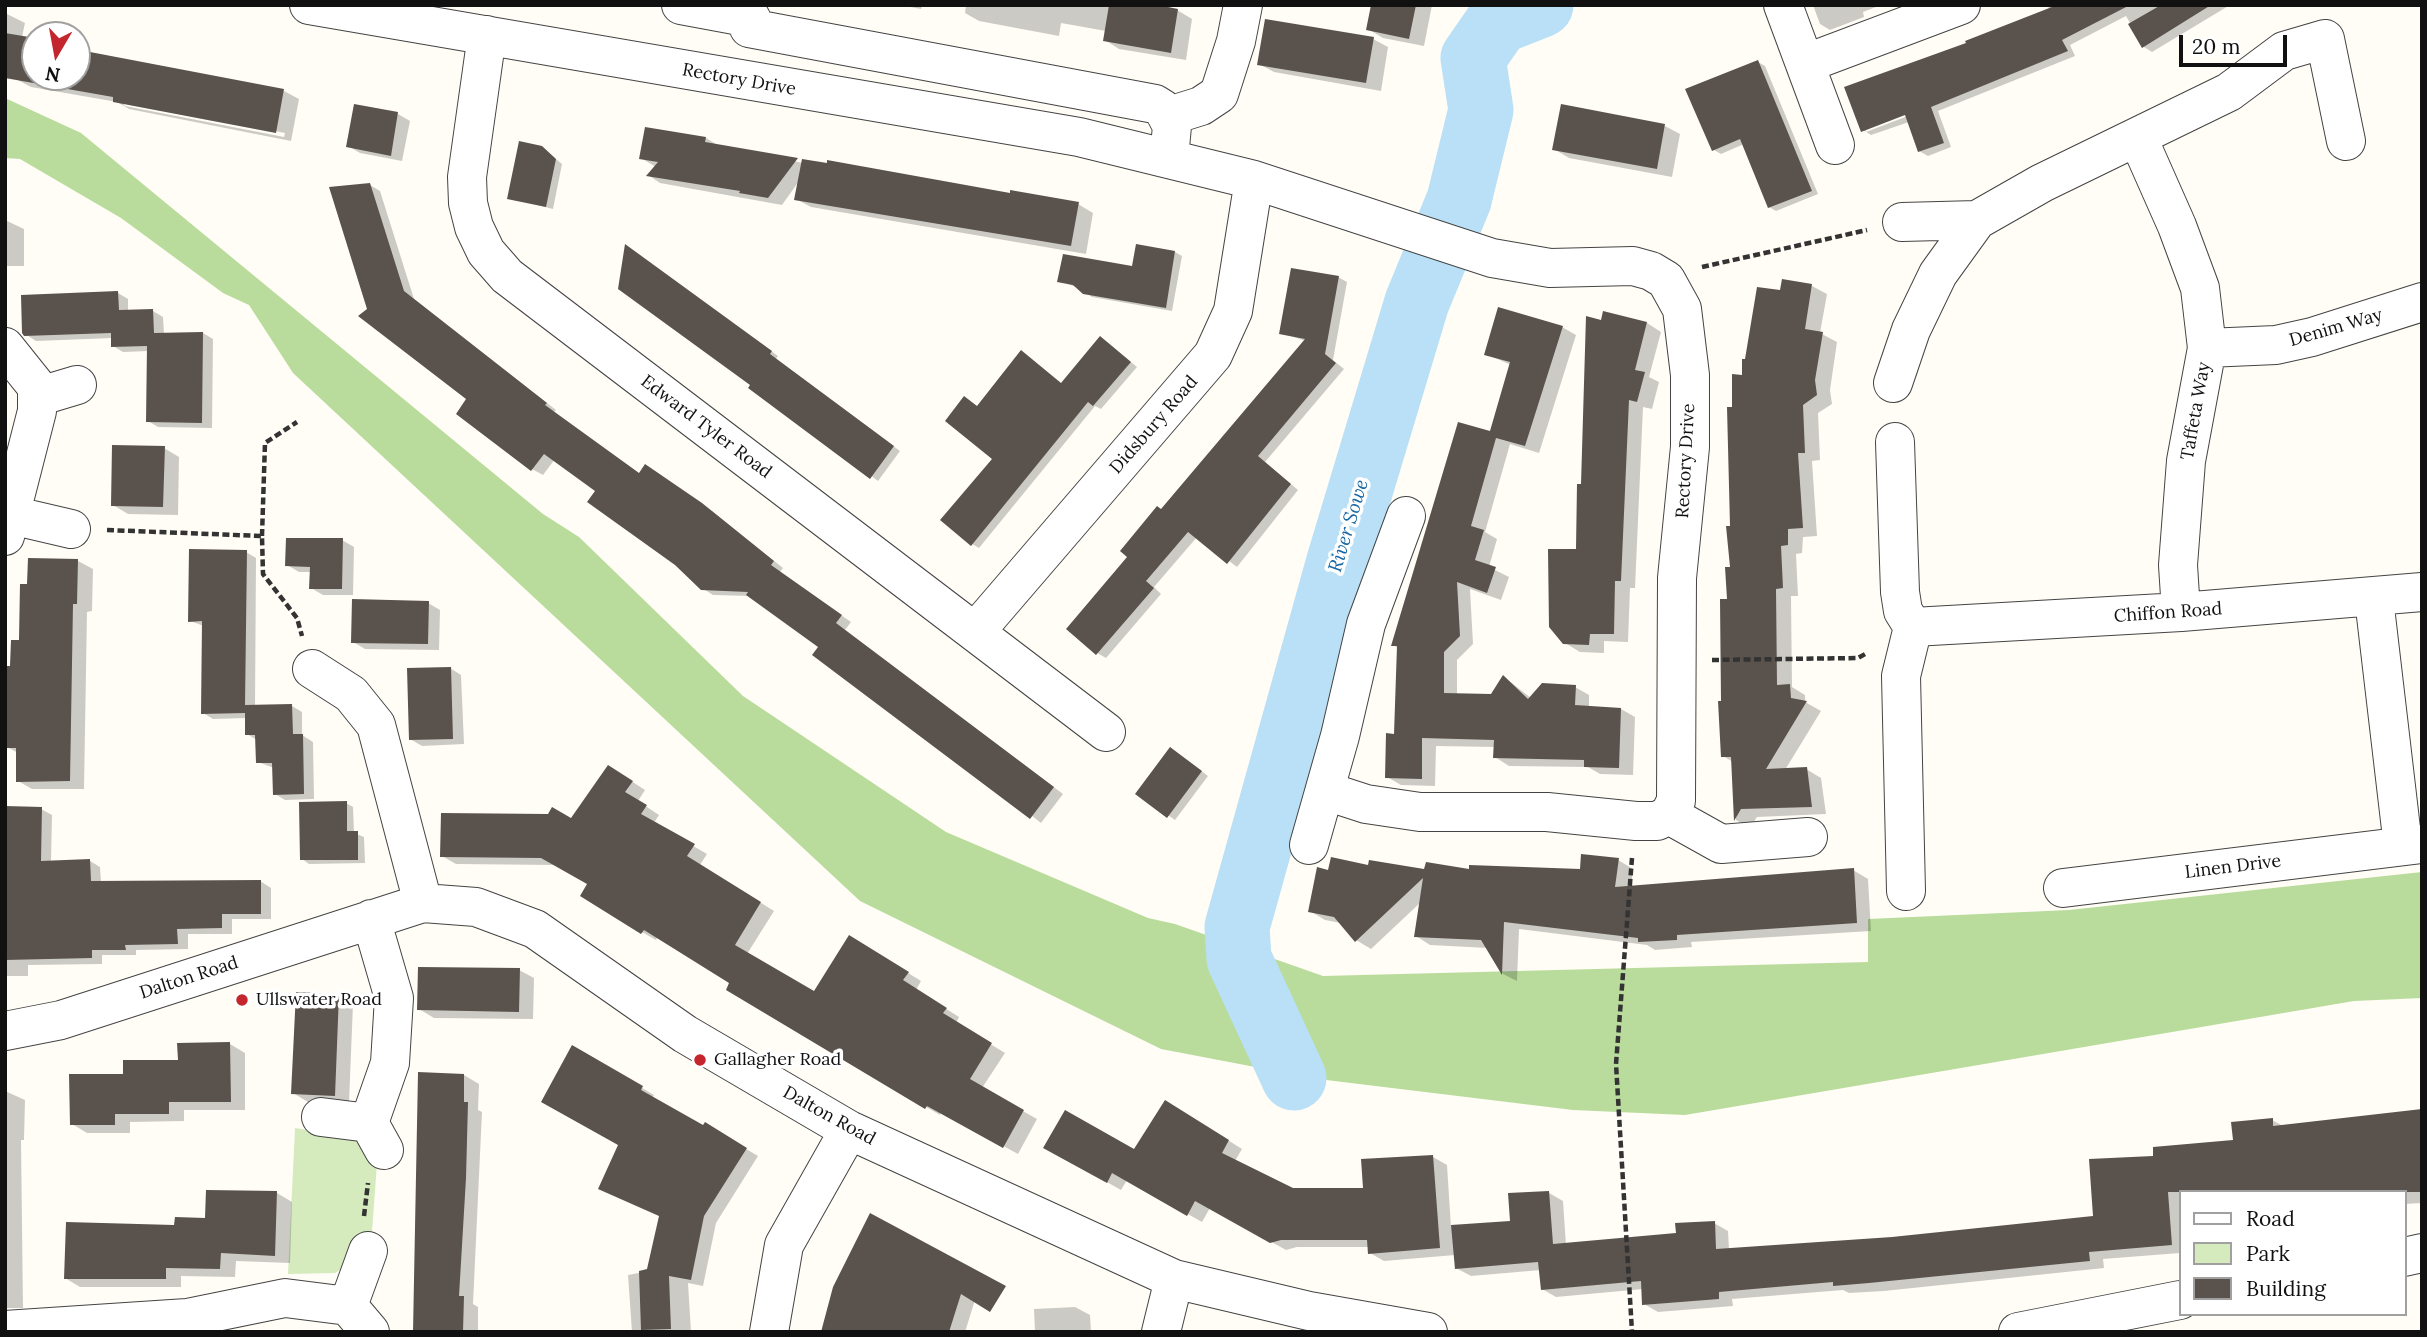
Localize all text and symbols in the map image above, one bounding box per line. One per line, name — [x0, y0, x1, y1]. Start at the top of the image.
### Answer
north arrow — [21, 21, 91, 91]
scale bar — [2182, 21, 2290, 65]
text: 20 m — [2192, 33, 2241, 60]
street label: Rectory Drive — [680, 59, 798, 101]
text: N — [43, 62, 62, 88]
street label: Denim Way — [2287, 304, 2385, 352]
street label: Taffeta Way — [2177, 360, 2215, 462]
street label: Edward Tyler Road — [636, 371, 776, 483]
street label: Didsbury Road — [1106, 372, 1202, 478]
street label: Rectory Drive — [1672, 403, 1700, 519]
water label: River Sowe — [1324, 477, 1374, 575]
street label: Chiffon Road — [2113, 598, 2223, 628]
street label: Linen Drive — [2184, 850, 2282, 884]
street label: Dalton Road — [137, 952, 241, 1004]
place label: Ullswater Road — [256, 989, 382, 1011]
marker: Ullswater Road — [234, 992, 250, 1008]
place label: Gallagher Road — [714, 1049, 841, 1071]
marker: Gallagher Road — [692, 1052, 708, 1068]
street label: Dalton Road — [779, 1082, 879, 1150]
legend — [2178, 1190, 2406, 1316]
text: Road — [2246, 1205, 2295, 1232]
text: Park — [2246, 1240, 2290, 1267]
text: Building — [2246, 1275, 2326, 1302]

